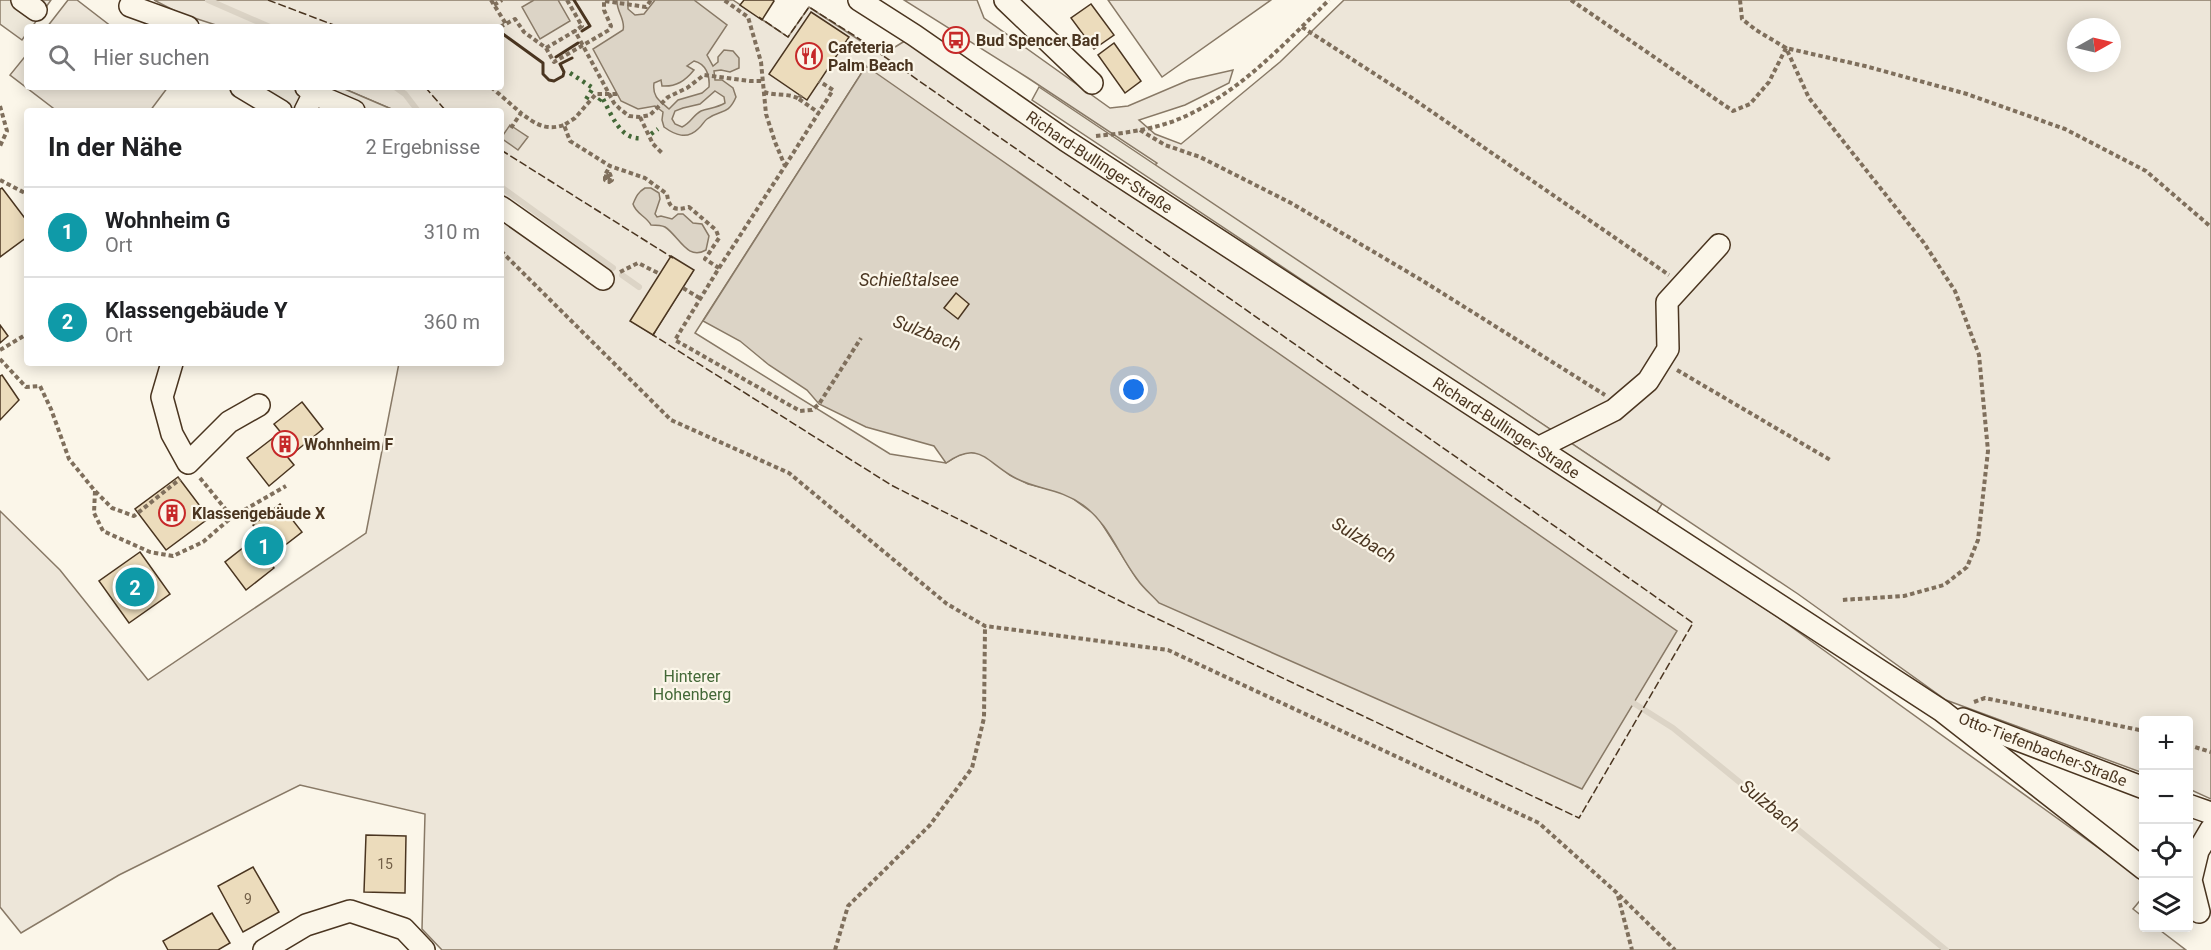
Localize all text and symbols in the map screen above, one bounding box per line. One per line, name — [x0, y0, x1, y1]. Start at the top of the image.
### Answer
north arrow — [2067, 18, 2121, 72]
search box — [24, 24, 504, 90]
bus stop icon: Bud Spencer Bad — [941, 25, 971, 55]
place label: Bud Spencer Bad — [976, 31, 1099, 50]
place label: Cafeteria Palm Beach — [828, 38, 914, 75]
icon: search — [45, 41, 78, 74]
restaurant icon: Cafeteria Palm Beach — [794, 41, 824, 71]
text: Hier suchen — [93, 45, 210, 70]
street label: Richard-Bullinger-Straße — [1022, 107, 1176, 217]
text: In der Nähe — [48, 132, 182, 162]
text: 2 Ergebnisse — [366, 135, 480, 159]
text: Wohnheim G — [105, 208, 231, 233]
text: 1 — [62, 220, 73, 244]
text: 310 m — [424, 220, 480, 244]
text: Ort — [105, 233, 133, 257]
water label: Schießtalsee — [859, 269, 959, 290]
text: Klassengebäude Y — [105, 298, 288, 323]
text: 2 — [62, 310, 73, 334]
text: 360 m — [424, 310, 480, 334]
water label: Sulzbach — [890, 310, 964, 355]
text: Ort — [105, 323, 133, 347]
street label: Richard-Bullinger-Straße — [1429, 373, 1583, 483]
your location — [1119, 375, 1148, 404]
building icon: Wohnheim F — [270, 429, 300, 459]
place label: Wohnheim F — [304, 435, 393, 454]
building icon: Klassengebäude X — [157, 498, 187, 528]
place label: Klassengebäude X — [192, 504, 325, 523]
water label: Sulzbach — [1328, 512, 1400, 567]
pin: 1 — [244, 524, 284, 568]
pin: 2 — [116, 564, 154, 610]
park label: Hinterer Hohenberg — [653, 667, 731, 704]
street label: Otto-Tiefenbacher-Straße — [1956, 708, 2130, 790]
map controls — [2139, 716, 2193, 932]
button: + — [2139, 716, 2193, 770]
button: − — [2139, 770, 2193, 824]
water label: Sulzbach — [1736, 775, 1805, 836]
button: locate — [2139, 824, 2193, 878]
house number: 15 — [377, 856, 393, 872]
button: layers — [2139, 878, 2193, 932]
house number: 9 — [244, 891, 252, 907]

